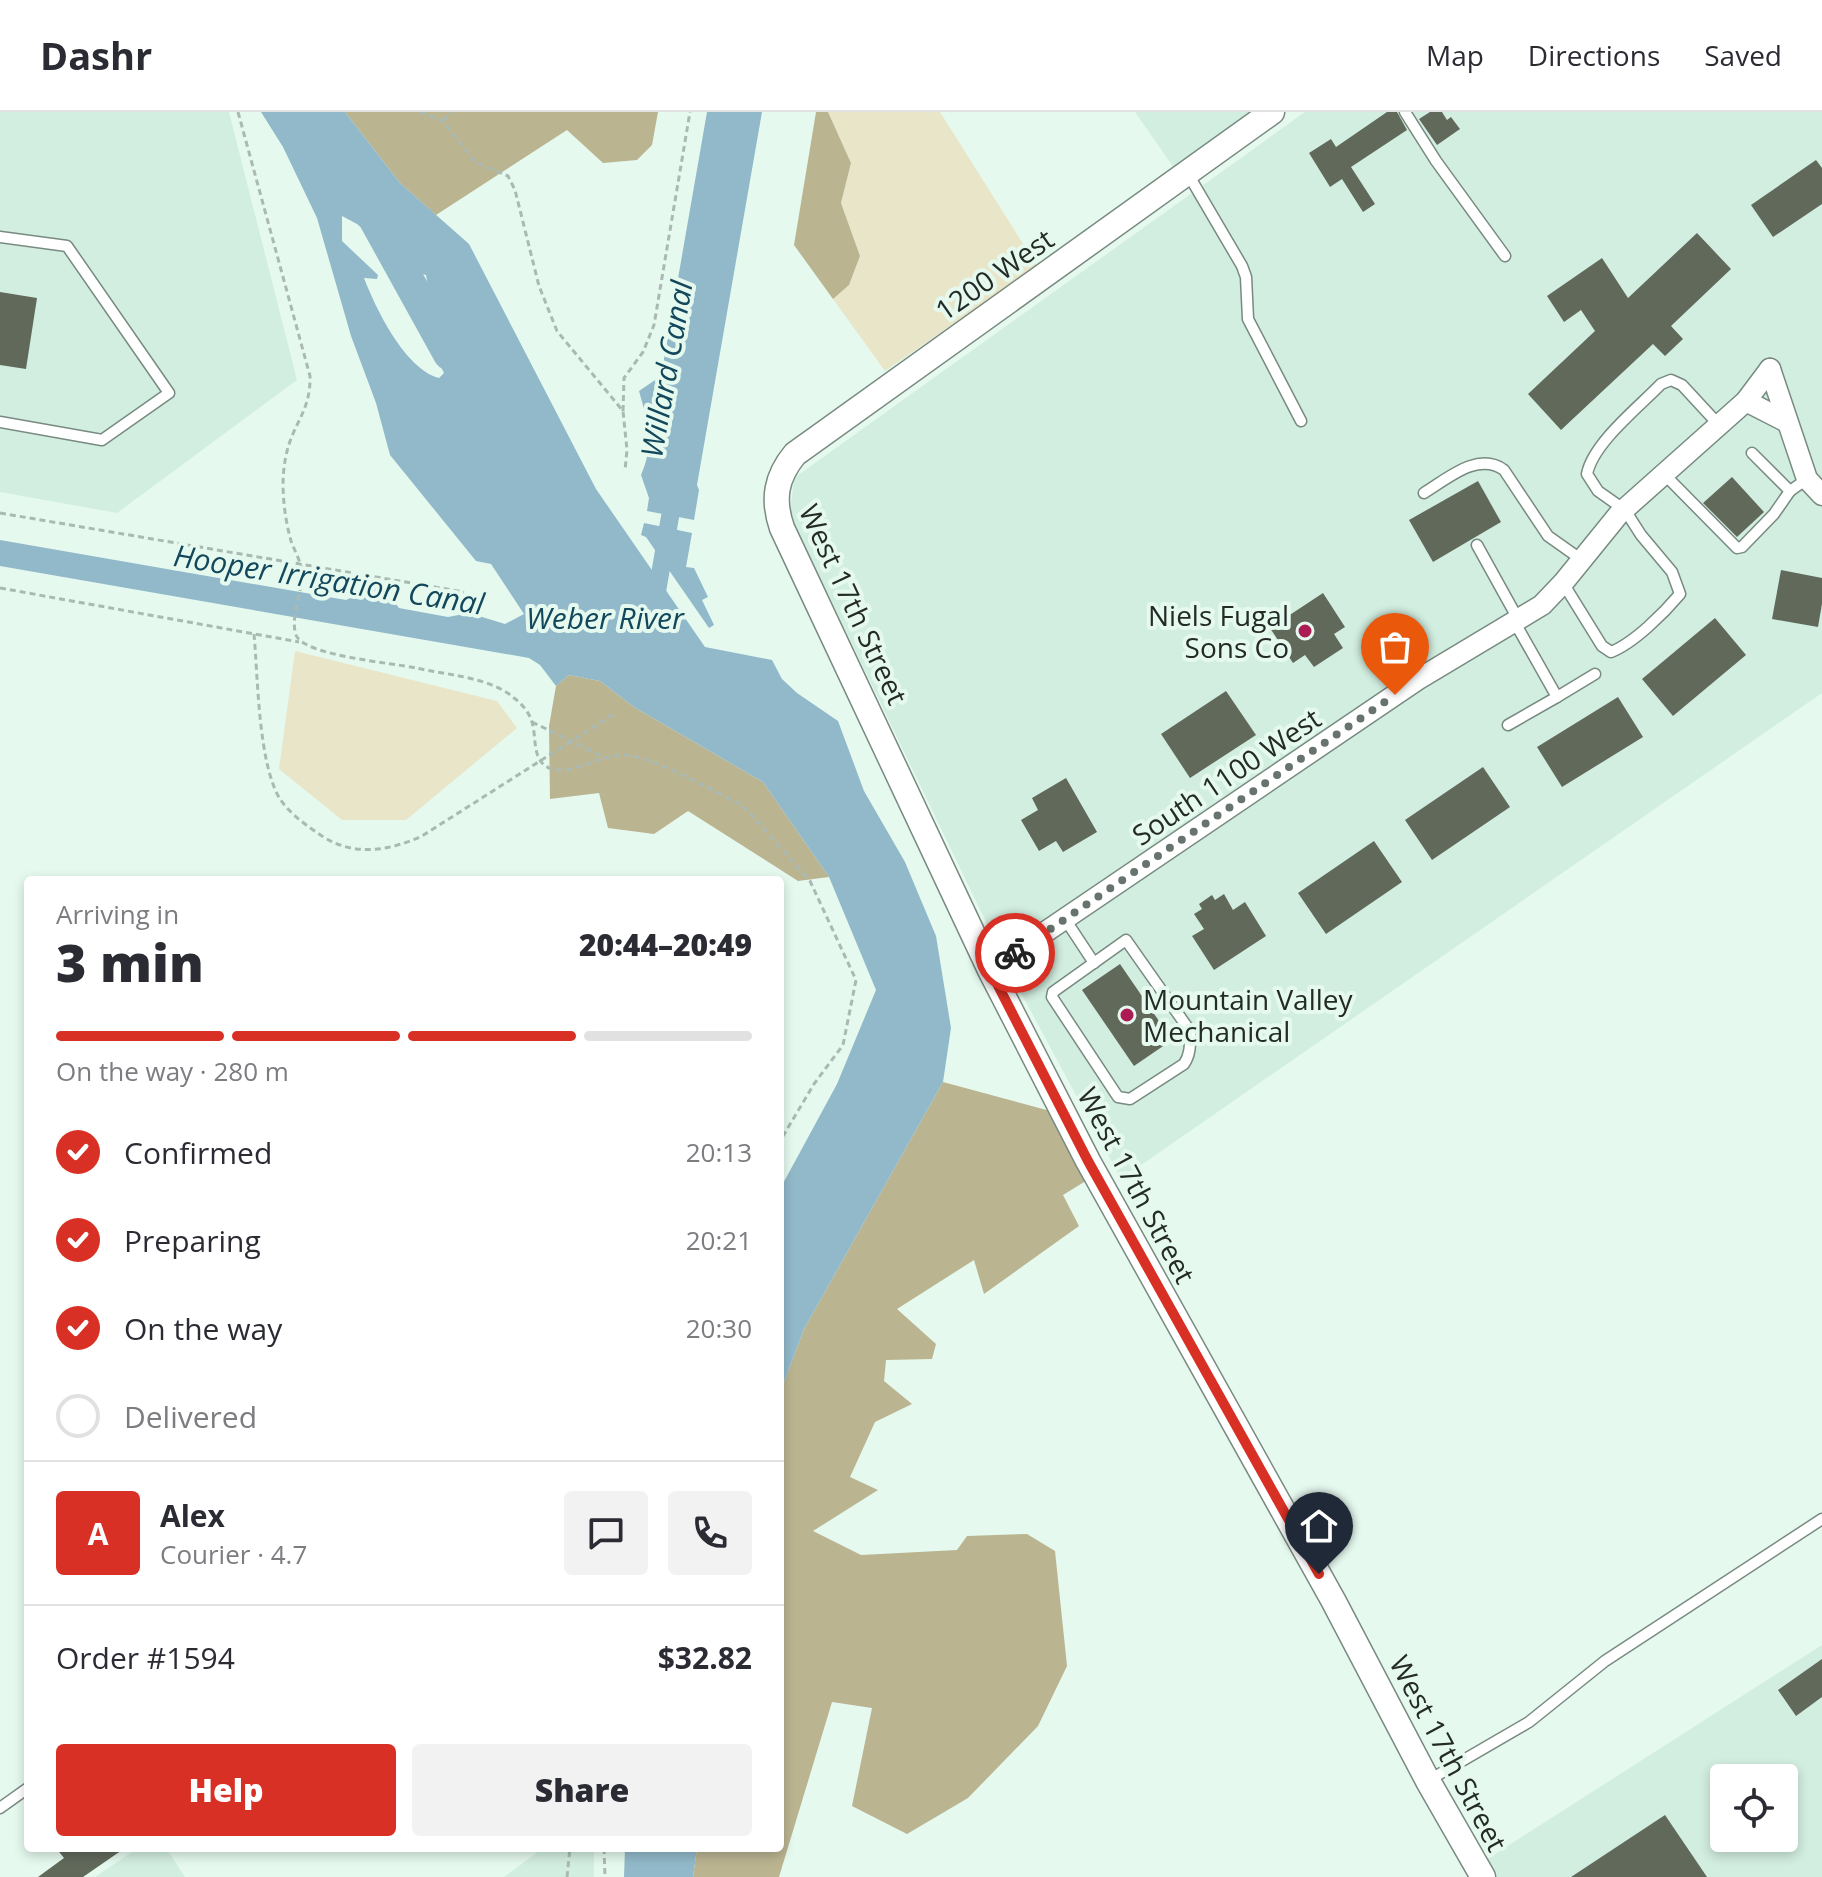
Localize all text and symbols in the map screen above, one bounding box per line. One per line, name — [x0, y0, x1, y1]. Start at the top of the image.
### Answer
text: Dashr — [40, 29, 152, 81]
text: Map — [1426, 36, 1484, 74]
text: Directions — [1528, 36, 1660, 74]
text: Saved — [1704, 36, 1782, 74]
street label: 1200 West — [927, 219, 1061, 329]
water label: Willard Canal — [630, 276, 702, 461]
street label: West 17th Street — [791, 498, 917, 710]
water label: Hooper Irrigation Canal — [171, 534, 489, 624]
place label: Niels Fugal Sons Co — [1148, 596, 1289, 666]
water label: Weber River — [526, 597, 685, 638]
pin — [1361, 613, 1429, 695]
marker: Niels Fugal Sons Co — [1296, 622, 1314, 640]
icon: bag — [1373, 625, 1417, 669]
street label: South 1100 West — [1124, 699, 1328, 853]
text: Arriving in — [56, 896, 179, 932]
courier — [975, 913, 1055, 993]
text: 20:44–20:49 — [579, 924, 752, 965]
text: 3 min — [56, 926, 204, 997]
icon: bike — [993, 931, 1037, 975]
place label: Mountain Valley Mechanical — [1143, 980, 1354, 1050]
marker: Mountain Valley Mechanical — [1118, 1006, 1136, 1024]
text: On the way · 280 m — [56, 1053, 289, 1089]
street label: West 17th Street — [1069, 1080, 1205, 1290]
icon: check — [56, 1130, 100, 1174]
text: Confirmed — [124, 1132, 272, 1173]
text: 20:13 — [686, 1134, 752, 1170]
icon: check — [56, 1218, 100, 1262]
text: Preparing — [124, 1220, 261, 1261]
text: 20:21 — [686, 1222, 752, 1258]
icon: check — [56, 1306, 100, 1350]
text: On the way — [124, 1308, 282, 1349]
text: 20:30 — [686, 1310, 752, 1346]
text: Delivered — [124, 1396, 257, 1437]
button: chat — [564, 1491, 648, 1575]
button: phone — [668, 1491, 752, 1575]
pin — [1285, 1492, 1353, 1574]
text: Alex — [160, 1495, 225, 1536]
icon: home — [1297, 1504, 1341, 1548]
text: A — [88, 1513, 108, 1554]
text: Courier · 4.7 — [160, 1536, 307, 1572]
text: Order #1594 — [56, 1637, 235, 1678]
text: $32.82 — [658, 1637, 752, 1678]
street label: West 17th Street — [1381, 1648, 1517, 1858]
button: Help — [56, 1744, 396, 1836]
button: Share — [412, 1744, 752, 1836]
map controls — [1710, 1764, 1798, 1852]
button: locate — [1710, 1764, 1798, 1852]

